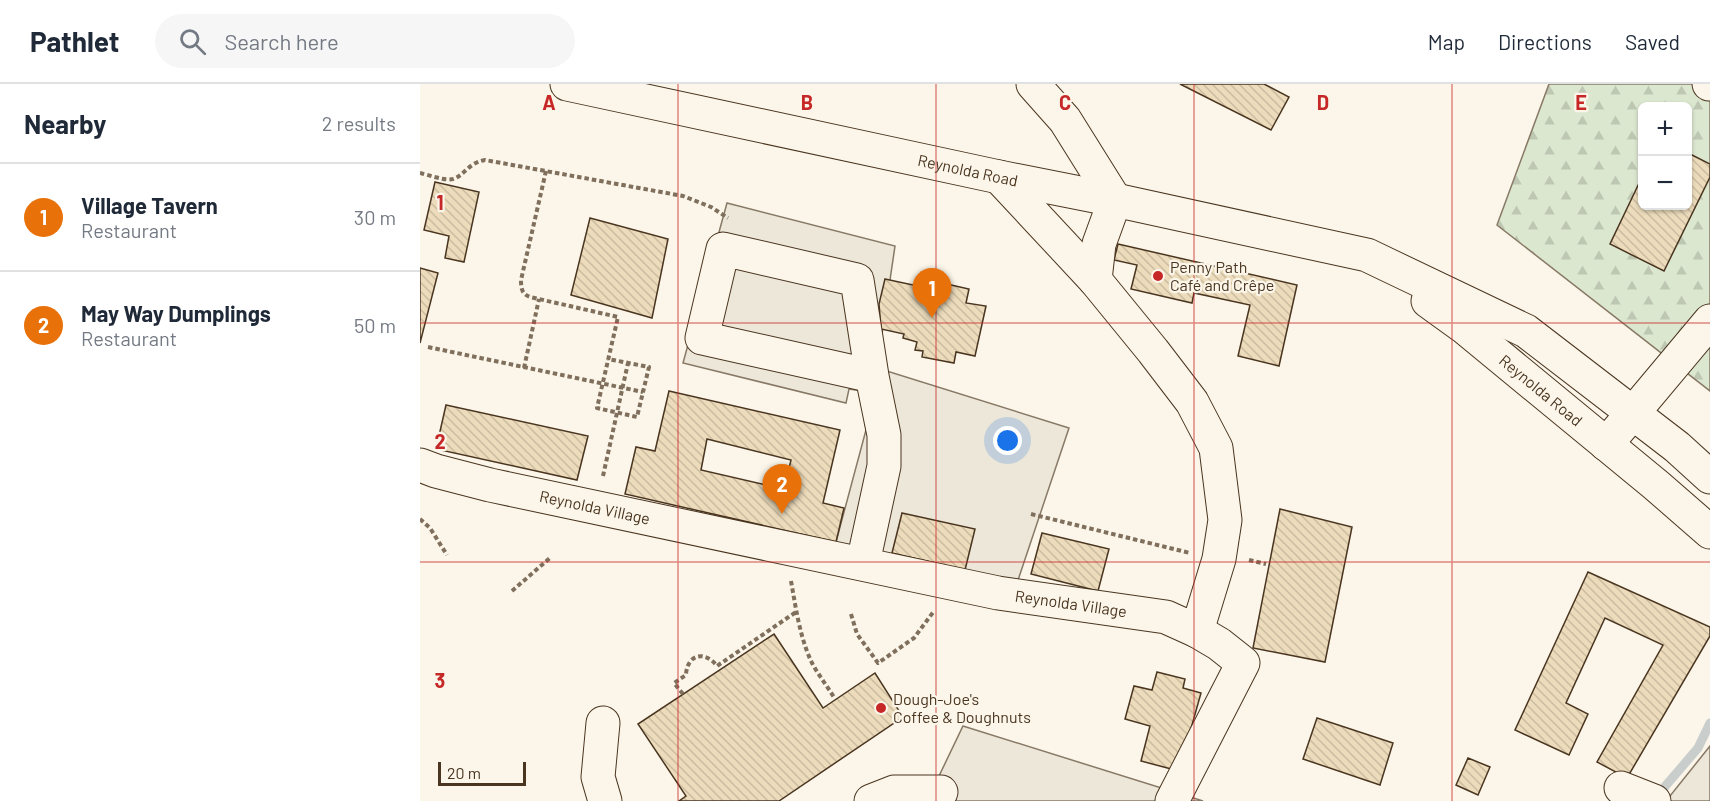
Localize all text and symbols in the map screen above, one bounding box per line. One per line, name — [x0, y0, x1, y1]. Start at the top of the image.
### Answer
search box — [155, 14, 575, 68]
text: Pathlet — [30, 24, 119, 58]
icon: search — [176, 25, 209, 58]
text: Search here — [224, 28, 339, 54]
text: Map — [1428, 29, 1465, 54]
text: Directions — [1498, 29, 1592, 54]
text: Saved — [1625, 29, 1680, 54]
text: A — [542, 90, 556, 114]
text: B — [801, 90, 813, 114]
text: C — [1059, 90, 1071, 114]
text: D — [1317, 90, 1329, 114]
text: E — [1575, 90, 1587, 114]
map controls — [1638, 102, 1692, 210]
button: + — [1638, 102, 1692, 156]
text: Nearby — [24, 108, 106, 139]
text: 2 results — [322, 111, 396, 135]
street label: Reynolda Road — [916, 150, 1020, 190]
button: − — [1638, 156, 1692, 210]
text: 1 — [436, 190, 444, 214]
text: Village Tavern — [81, 192, 218, 218]
text: 1 — [40, 205, 47, 229]
text: 30 m — [354, 205, 396, 229]
text: Restaurant — [81, 218, 177, 242]
place label: Penny Path Café and Crêpe — [1170, 257, 1274, 294]
pin: 1 — [912, 268, 952, 318]
marker: Penny Path Café and Crêpe — [1151, 269, 1165, 283]
text: May Way Dumplings — [81, 300, 271, 326]
text: 2 — [38, 313, 49, 337]
text: 50 m — [354, 313, 396, 337]
text: Restaurant — [81, 326, 177, 350]
street label: Reynolda Road — [1496, 350, 1587, 430]
your location — [993, 426, 1022, 455]
text: 2 — [434, 429, 446, 453]
pin: 2 — [762, 464, 802, 514]
street label: Reynolda Village — [538, 486, 652, 528]
street label: Reynolda Village — [1014, 586, 1128, 620]
text: 3 — [435, 668, 445, 692]
place label: Dough-Joe's Coffee & Doughnuts — [893, 689, 1031, 726]
marker: Dough-Joe's Coffee & Doughnuts — [874, 701, 888, 715]
scale bar — [438, 759, 526, 786]
text: 20 m — [447, 763, 481, 782]

